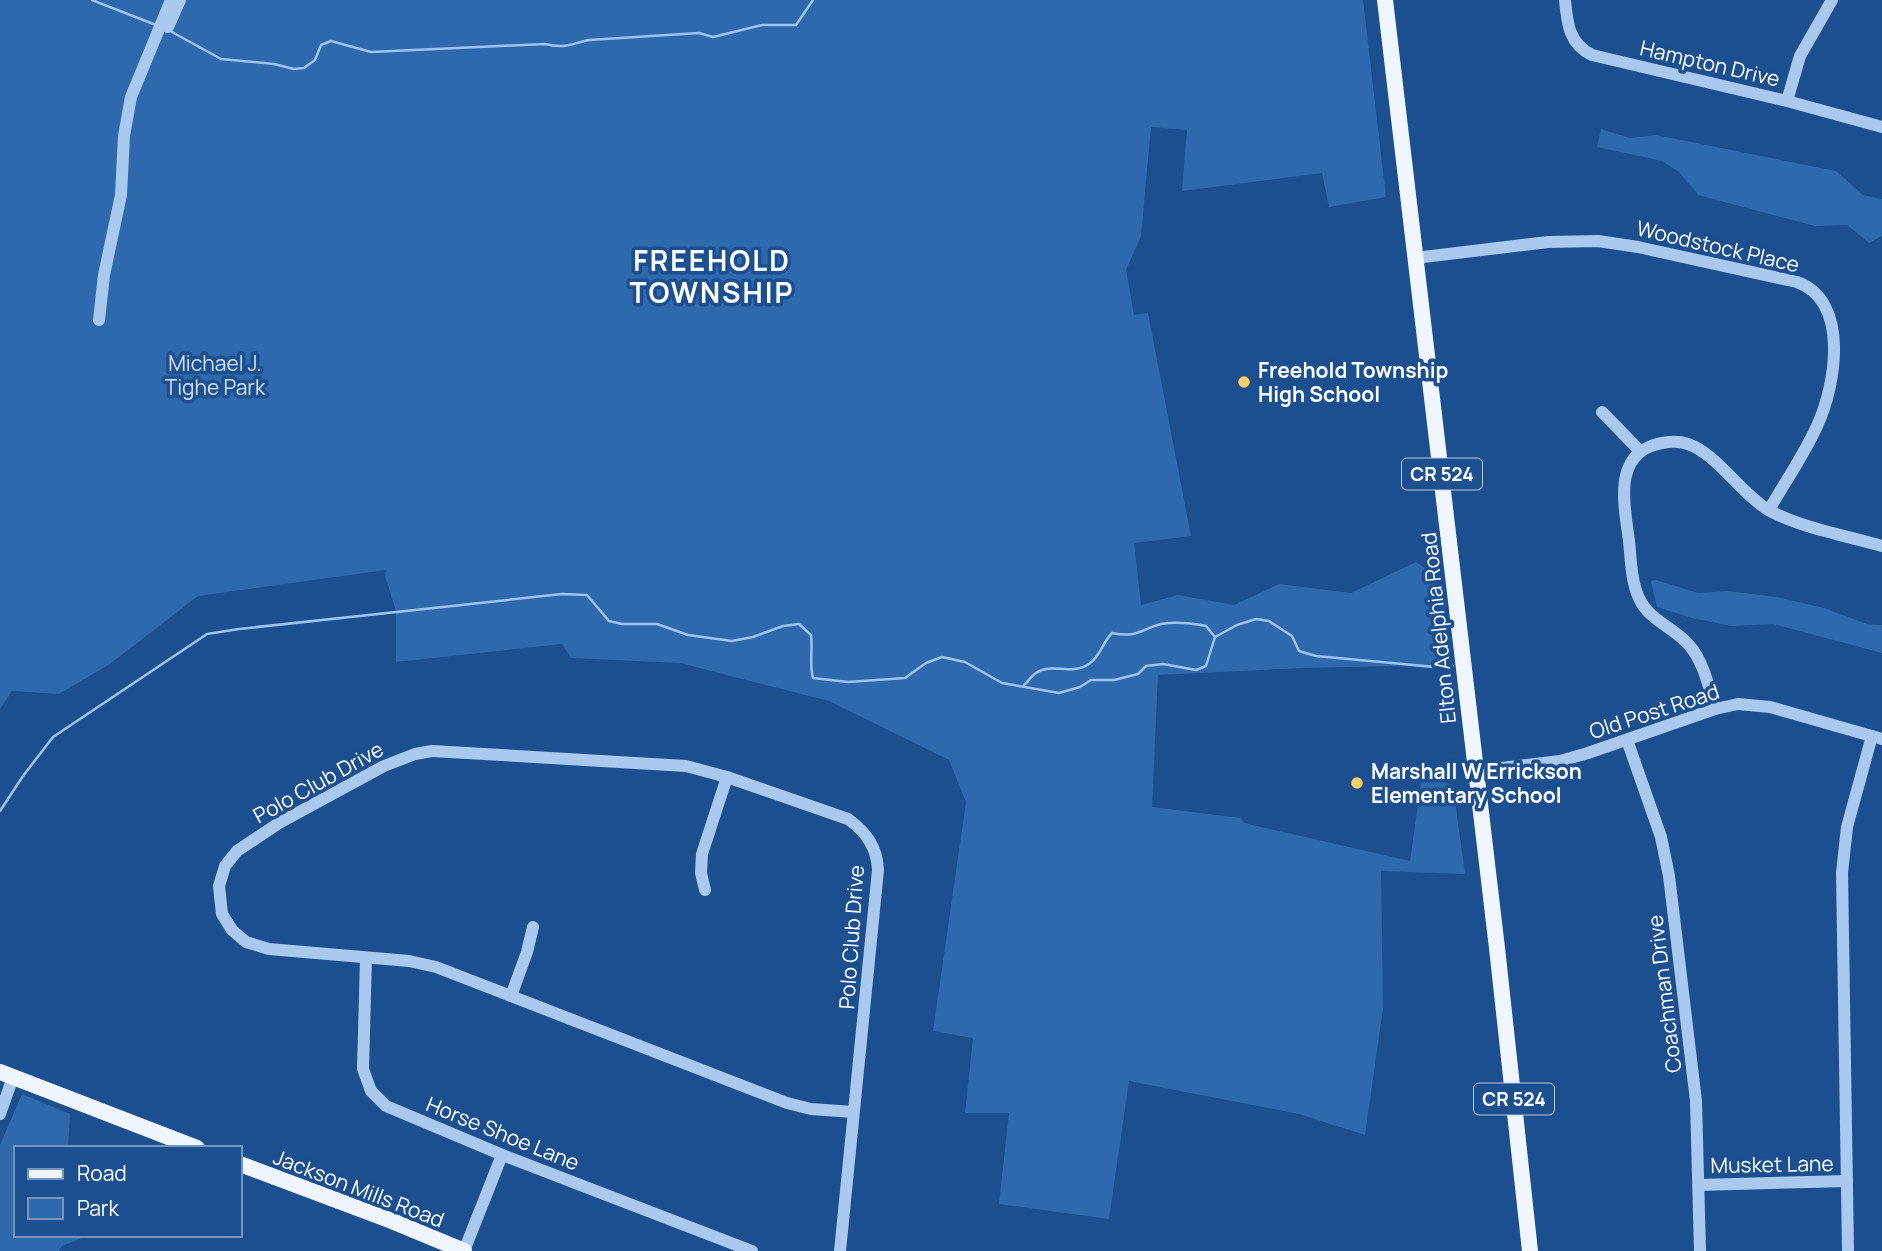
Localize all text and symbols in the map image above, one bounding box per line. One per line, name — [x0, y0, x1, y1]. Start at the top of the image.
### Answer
street label: Hampton Drive — [1637, 33, 1783, 93]
street label: Woodstock Place — [1634, 214, 1802, 278]
district label: FREEHOLD TOWNSHIP — [630, 241, 794, 311]
park label: Michael J. Tighe Park — [165, 349, 266, 401]
place label: Freehold Township High School — [1258, 356, 1449, 408]
marker: Freehold Township High School — [1236, 374, 1252, 390]
road number: CR 524 — [1402, 458, 1482, 489]
street label: Elton Adelphia Road — [1414, 531, 1462, 725]
street label: Old Post Road — [1585, 677, 1723, 745]
street label: Polo Club Drive — [248, 735, 388, 829]
place label: Marshall W Errickson Elementary School — [1371, 757, 1582, 809]
marker: Marshall W Errickson Elementary School — [1349, 775, 1365, 791]
street label: Polo Club Drive — [832, 864, 870, 1010]
street label: Coachman Drive — [1640, 914, 1688, 1074]
road number: CR 524 — [1474, 1084, 1554, 1114]
street label: Horse Shoe Lane — [422, 1090, 584, 1176]
street label: Jackson Mills Road — [270, 1143, 448, 1233]
legend — [14, 1146, 242, 1237]
street label: Musket Lane — [1710, 1149, 1834, 1179]
text: Road — [77, 1159, 127, 1187]
text: Park — [77, 1194, 119, 1222]

